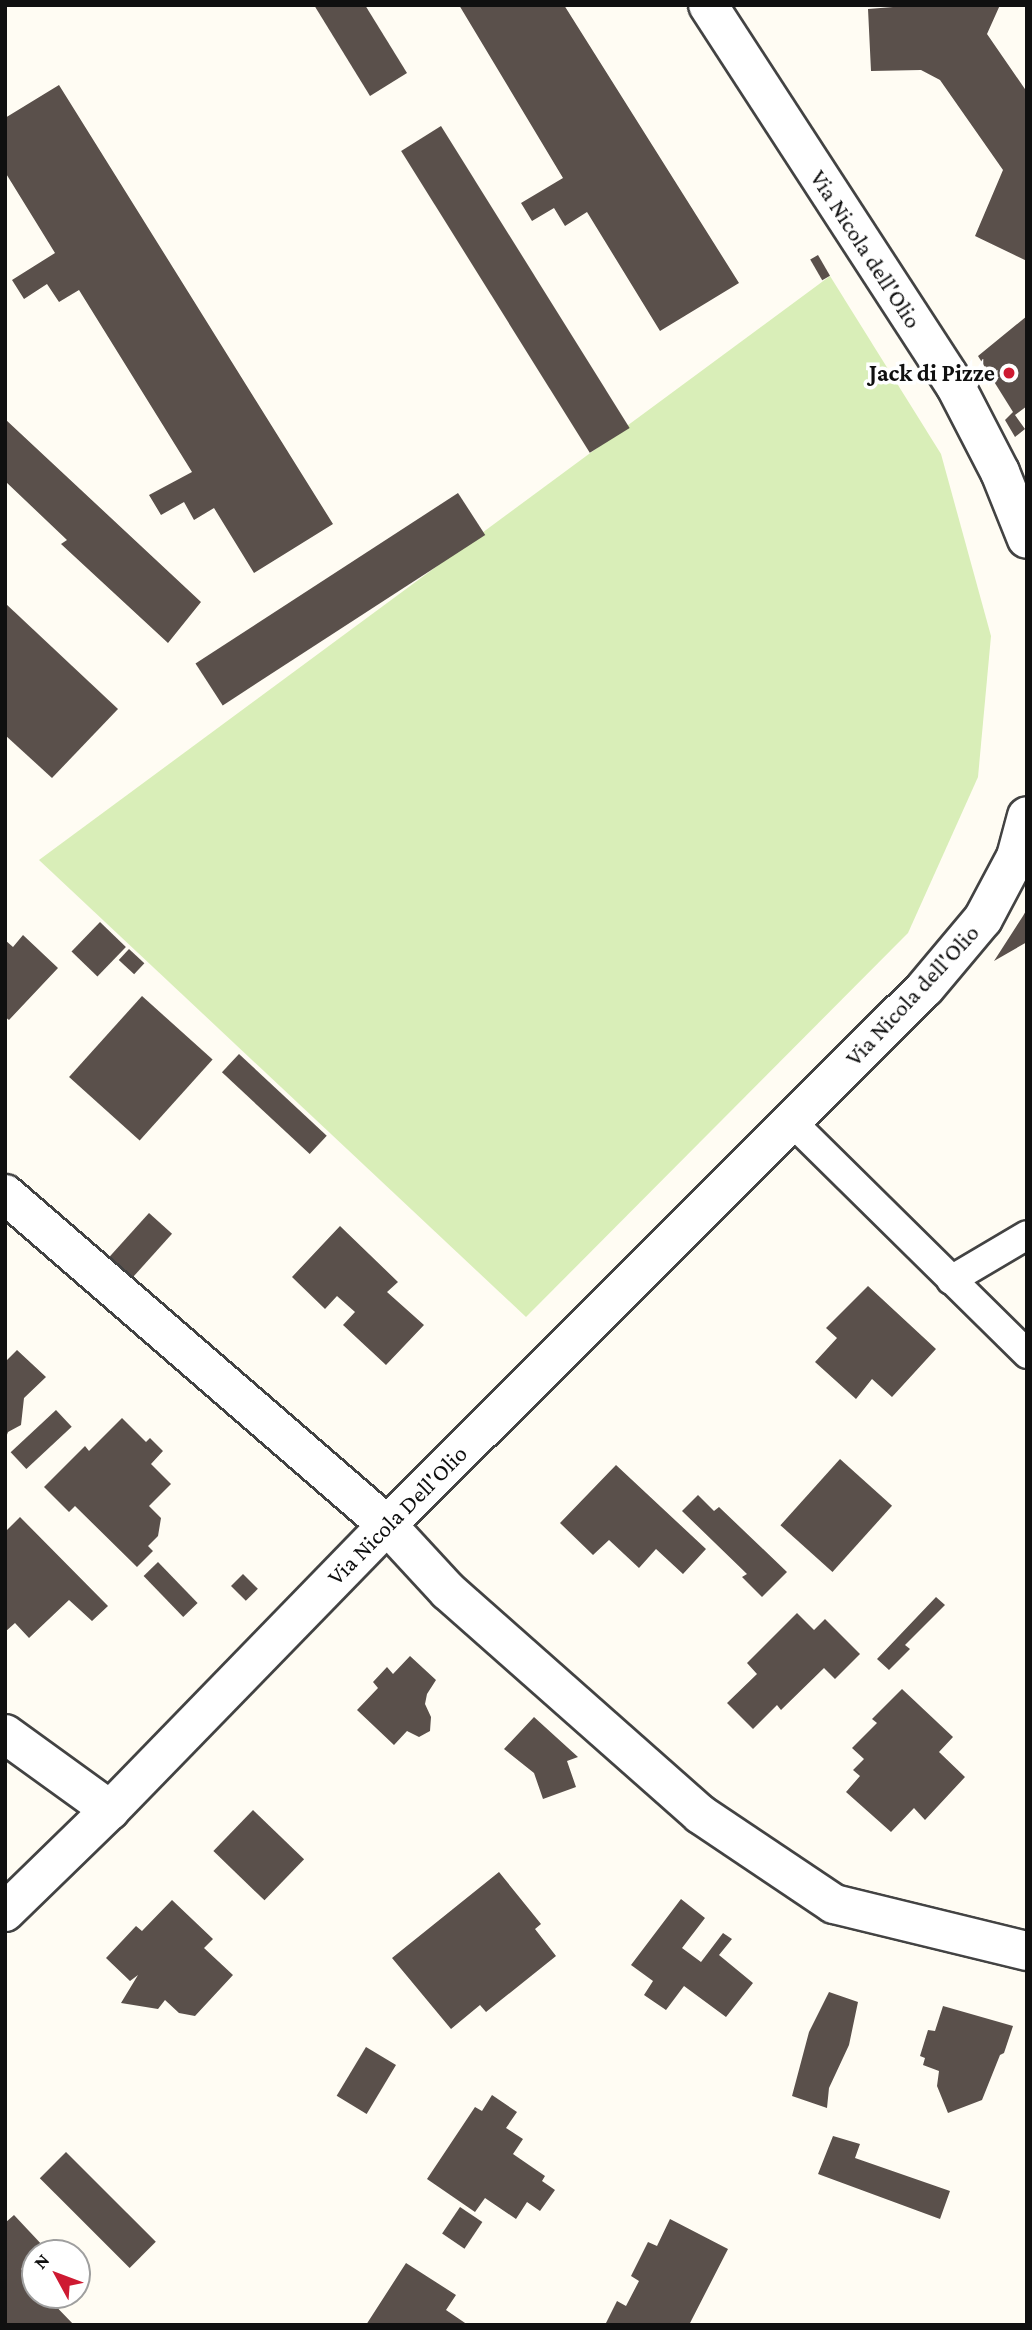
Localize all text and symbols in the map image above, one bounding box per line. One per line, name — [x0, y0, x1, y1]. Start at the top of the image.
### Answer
street label: Via Nicola dell'Olio — [804, 165, 928, 333]
place label: Jack di Pizze — [869, 359, 995, 387]
marker: Jack di Pizze — [1001, 365, 1017, 381]
street label: Via Nicola dell'Olio — [839, 918, 985, 1072]
street label: Via Nicola Dell'Olio — [321, 1439, 473, 1591]
north arrow — [21, 2239, 91, 2309]
text: N — [29, 2249, 53, 2273]

